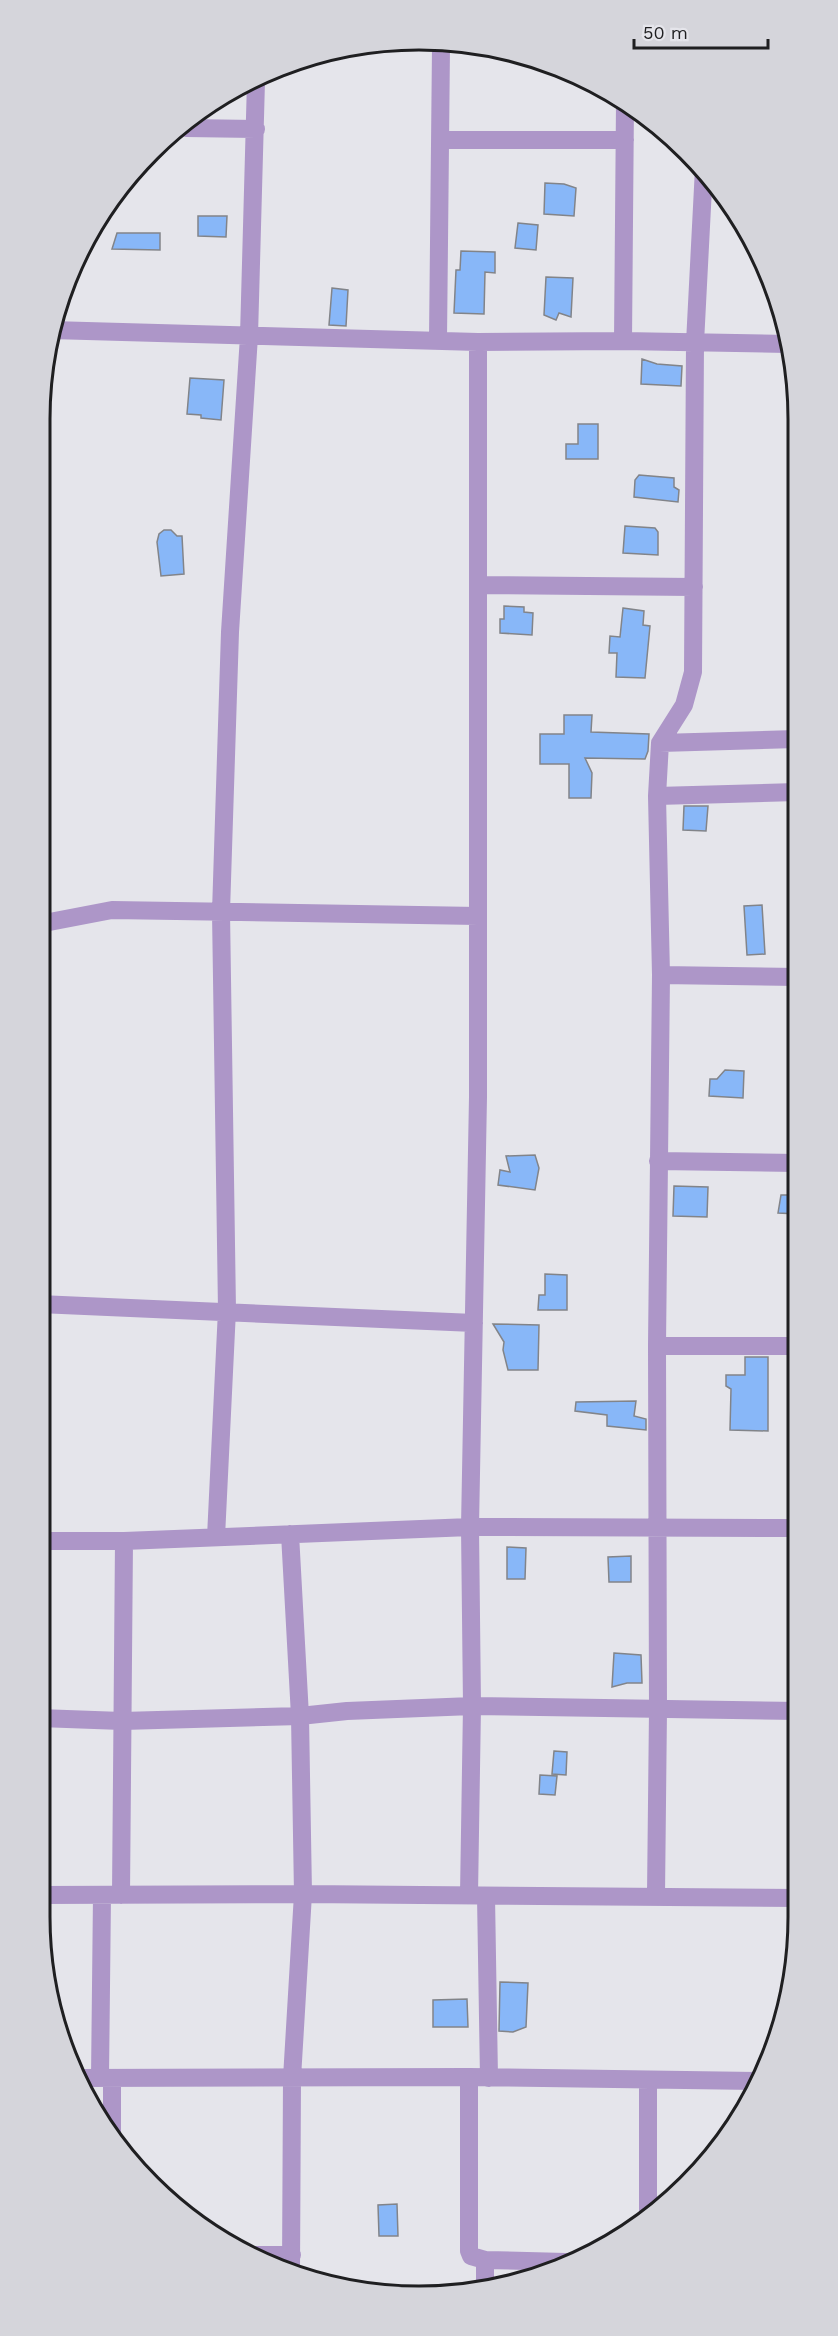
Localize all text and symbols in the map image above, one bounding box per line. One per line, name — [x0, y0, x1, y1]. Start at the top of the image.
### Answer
scale bar — [634, 12, 768, 50]
text: 50 m — [643, 22, 688, 43]

